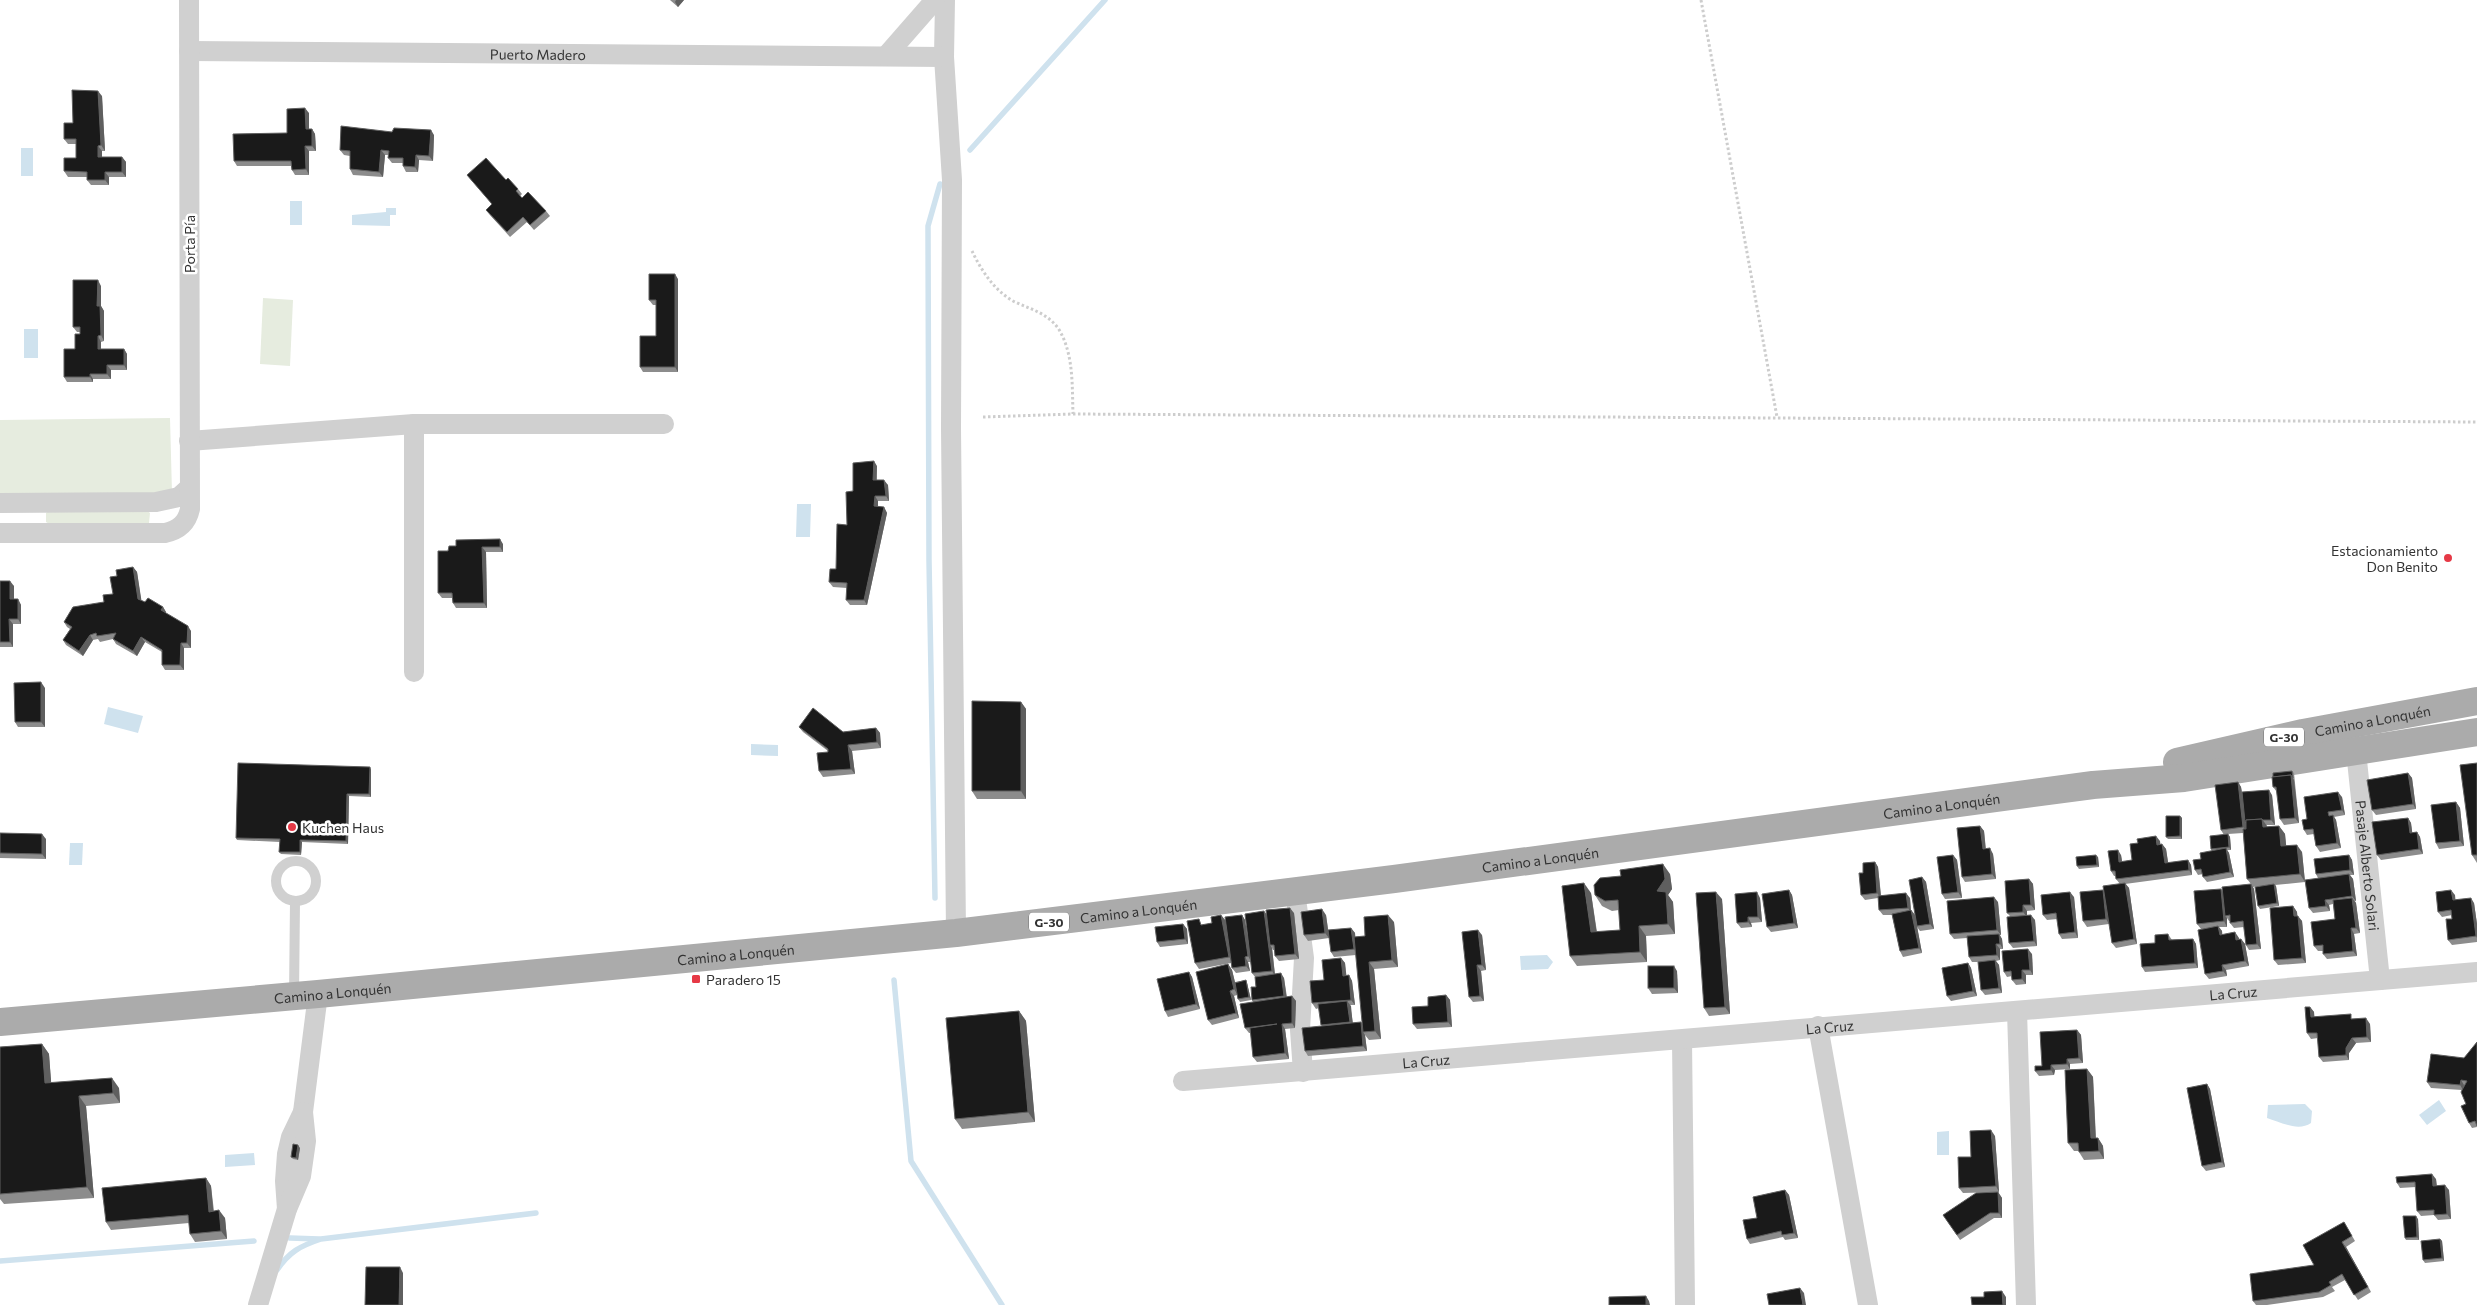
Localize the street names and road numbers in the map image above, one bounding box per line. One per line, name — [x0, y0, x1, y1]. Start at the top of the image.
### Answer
street label: Puerto Madero — [490, 45, 586, 63]
street label: Porta Pía — [181, 215, 198, 273]
street label: Camino a Lonquén — [2313, 701, 2432, 739]
road number: G-30 — [2264, 728, 2304, 746]
street label: Camino a Lonquén — [1882, 789, 2001, 822]
street label: Pasaje Alberto Solari — [2353, 799, 2383, 932]
street label: Camino a Lonquén — [1481, 843, 1600, 876]
street label: Camino a Lonquén — [1079, 895, 1198, 926]
road number: G-30 — [1029, 912, 1069, 932]
street label: Camino a Lonquén — [676, 940, 795, 968]
street label: Camino a Lonquén — [273, 979, 392, 1006]
street label: La Cruz — [2209, 982, 2258, 1003]
street label: La Cruz — [1805, 1016, 1854, 1037]
street label: La Cruz — [1402, 1050, 1451, 1071]

